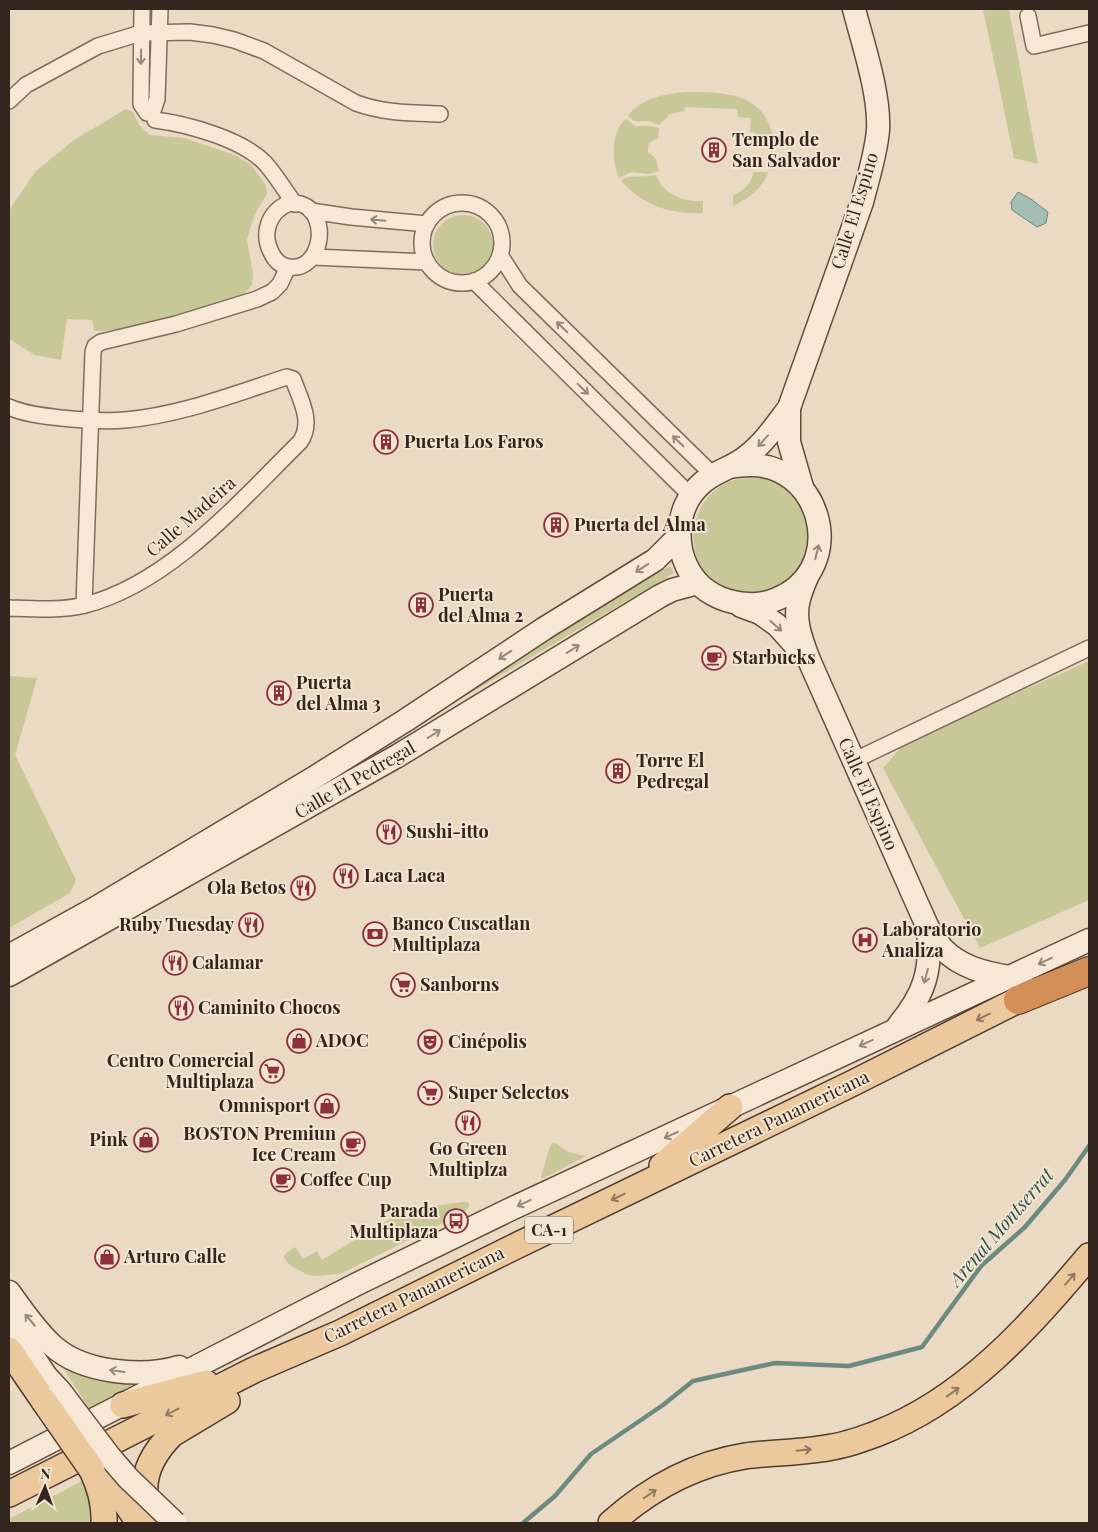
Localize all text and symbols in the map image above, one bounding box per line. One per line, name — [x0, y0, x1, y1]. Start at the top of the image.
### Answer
one-way arrow — [136, 49, 146, 65]
place label: Templo de San Salvador — [732, 127, 841, 172]
building icon: Templo de San Salvador — [701, 137, 727, 163]
street label: Calle El Espino — [825, 149, 883, 272]
one-way arrow — [371, 215, 387, 225]
one-way arrow — [556, 321, 568, 333]
one-way arrow — [577, 383, 590, 395]
building icon: Puerta Los Faros — [373, 429, 399, 455]
place label: Puerta Los Faros — [404, 429, 544, 453]
one-way arrow — [757, 434, 769, 447]
one-way arrow — [672, 435, 684, 447]
street label: Calle Madeira — [140, 471, 240, 562]
building icon: Puerta del Alma — [543, 512, 569, 538]
place label: Puerta del Alma — [574, 512, 706, 536]
one-way arrow — [813, 545, 822, 561]
one-way arrow — [635, 563, 649, 573]
place label: Puerta del Alma 2 — [438, 582, 524, 627]
building icon: Puerta del Alma 2 — [408, 592, 434, 618]
one-way arrow — [770, 620, 783, 631]
one-way arrow — [565, 643, 579, 653]
cafe icon: Starbucks — [701, 645, 727, 671]
place label: Starbucks — [732, 645, 815, 669]
one-way arrow — [498, 650, 512, 660]
place label: Puerta del Alma 3 — [296, 670, 381, 715]
building icon: Puerta del Alma 3 — [266, 680, 292, 706]
one-way arrow — [427, 728, 441, 738]
street label: Calle El Espino — [833, 733, 905, 854]
street label: Calle El Pedregal — [290, 735, 419, 823]
place label: Torre El Pedregal — [636, 748, 709, 793]
building icon: Torre El Pedregal — [605, 758, 631, 784]
restaurant icon: Sushi-itto — [376, 819, 402, 845]
place label: Sushi-itto — [406, 819, 489, 843]
restaurant icon: Laca Laca — [333, 863, 359, 889]
place label: Laca Laca — [364, 863, 446, 887]
place label: Ola Betos — [207, 875, 286, 899]
restaurant icon: Ola Betos — [290, 875, 316, 901]
place label: Banco Cuscatlan Multiplaza — [392, 911, 530, 956]
place label: Ruby Tuesday — [119, 912, 235, 936]
restaurant icon: Ruby Tuesday — [238, 912, 264, 938]
place label: Laboratorio Analiza — [881, 917, 981, 962]
bank icon: Banco Cuscatlan Multiplaza — [362, 921, 388, 947]
hospital icon: Laboratorio Analiza — [852, 927, 878, 953]
restaurant icon: Calamar — [162, 950, 188, 976]
place label: Calamar — [192, 950, 264, 974]
one-way arrow — [1038, 956, 1053, 966]
one-way arrow — [921, 968, 930, 984]
supermarket icon: Sanborns — [390, 972, 416, 998]
place label: Sanborns — [420, 972, 499, 996]
restaurant icon: Caminito Chocos — [168, 995, 194, 1021]
place label: Caminito Chocos — [198, 995, 341, 1019]
one-way arrow — [976, 1013, 991, 1023]
shop icon: ADOC — [286, 1028, 312, 1054]
place label: ADOC — [315, 1028, 369, 1052]
theatre icon: Cinépolis — [417, 1029, 443, 1055]
place label: Cinépolis — [448, 1029, 527, 1053]
one-way arrow — [859, 1039, 874, 1048]
place label: Centro Comercial Multiplaza — [107, 1048, 255, 1093]
supermarket icon: Centro Comercial Multiplaza — [259, 1058, 285, 1084]
street label: Carretera Panamericana — [684, 1064, 873, 1172]
supermarket icon: Super Selectos — [417, 1080, 443, 1106]
place label: Super Selectos — [448, 1080, 569, 1104]
place label: Omnisport — [219, 1093, 311, 1117]
shop icon: Omnisport — [314, 1093, 340, 1119]
restaurant icon: Go Green Multiplza — [455, 1110, 481, 1136]
place label: BOSTON Premiun Ice Cream — [183, 1121, 337, 1166]
place label: Pink — [89, 1127, 128, 1151]
shop icon: Pink — [133, 1127, 159, 1153]
one-way arrow — [664, 1130, 679, 1140]
cafe icon: BOSTON Premiun Ice Cream — [340, 1131, 366, 1157]
place label: Go Green Multiplza — [428, 1136, 508, 1181]
water label: Arenal Montserrat — [940, 1161, 1060, 1292]
cafe icon: Coffee Cup — [270, 1167, 296, 1193]
place label: Coffee Cup — [300, 1167, 392, 1191]
one-way arrow — [611, 1193, 626, 1202]
place label: Parada Multiplaza — [349, 1198, 439, 1243]
one-way arrow — [517, 1199, 532, 1208]
bus stop icon: Parada Multiplaza — [443, 1208, 469, 1234]
road number: CA-1 — [525, 1216, 573, 1244]
street label: Carretera Panamericana — [319, 1240, 508, 1348]
shop icon: Arturo Calle — [94, 1244, 120, 1270]
place label: Arturo Calle — [123, 1244, 226, 1268]
one-way arrow — [1064, 1272, 1076, 1285]
one-way arrow — [25, 1314, 36, 1327]
one-way arrow — [110, 1366, 126, 1376]
one-way arrow — [946, 1386, 960, 1397]
one-way arrow — [165, 1408, 180, 1417]
one-way arrow — [796, 1445, 812, 1455]
north arrow — [20, 1462, 70, 1512]
text: N — [40, 1464, 51, 1483]
one-way arrow — [643, 1489, 657, 1499]

